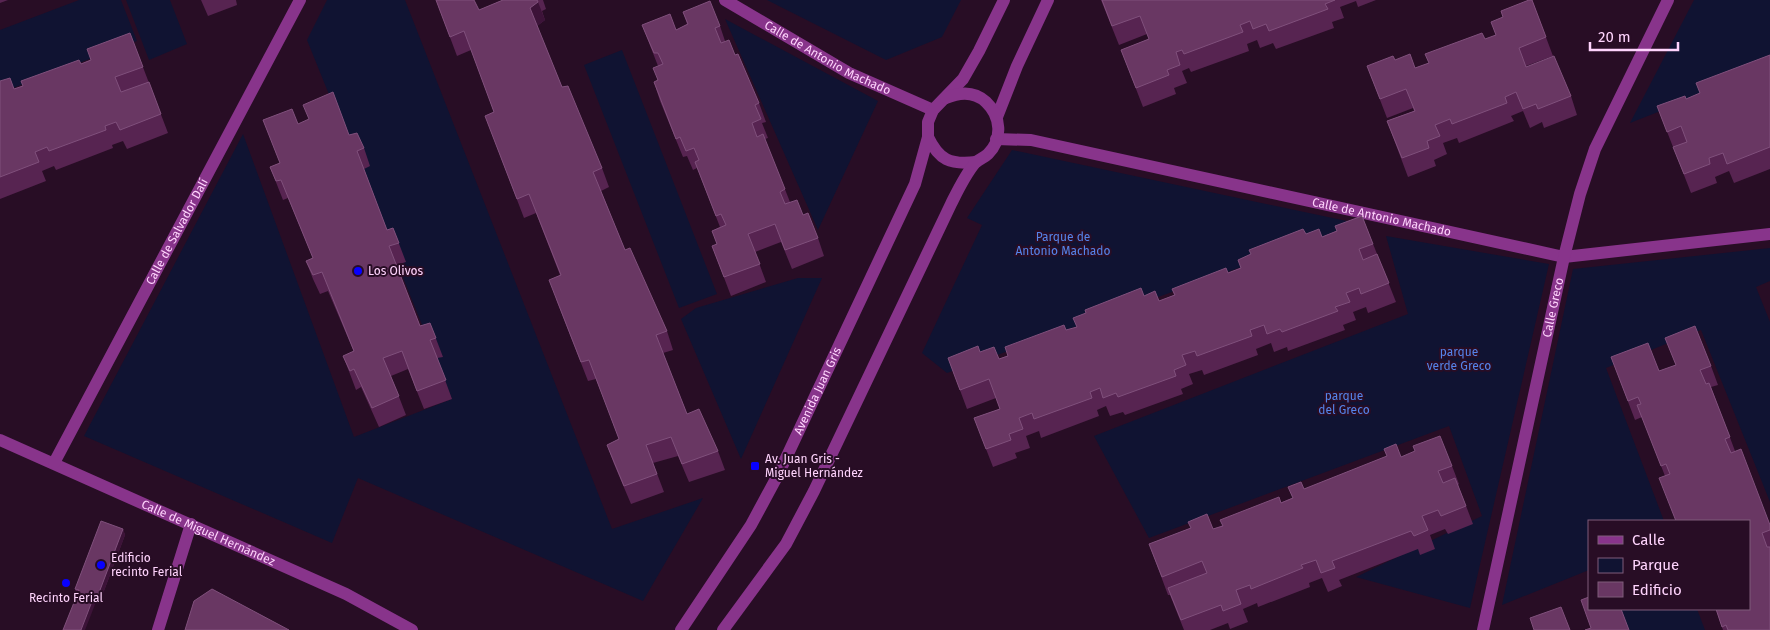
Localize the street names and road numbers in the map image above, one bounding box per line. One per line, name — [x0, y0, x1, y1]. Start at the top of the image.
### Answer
street label: Calle de Antonio Machado — [762, 18, 893, 98]
street label: Calle de Salvador Dalí — [143, 176, 211, 287]
street label: Calle de Antonio Machado — [1311, 195, 1452, 239]
street label: Calle Greco — [1540, 276, 1566, 339]
street label: Avenida Juan Gris — [791, 344, 844, 437]
street label: Calle de Miguel Hernández — [139, 497, 277, 569]

